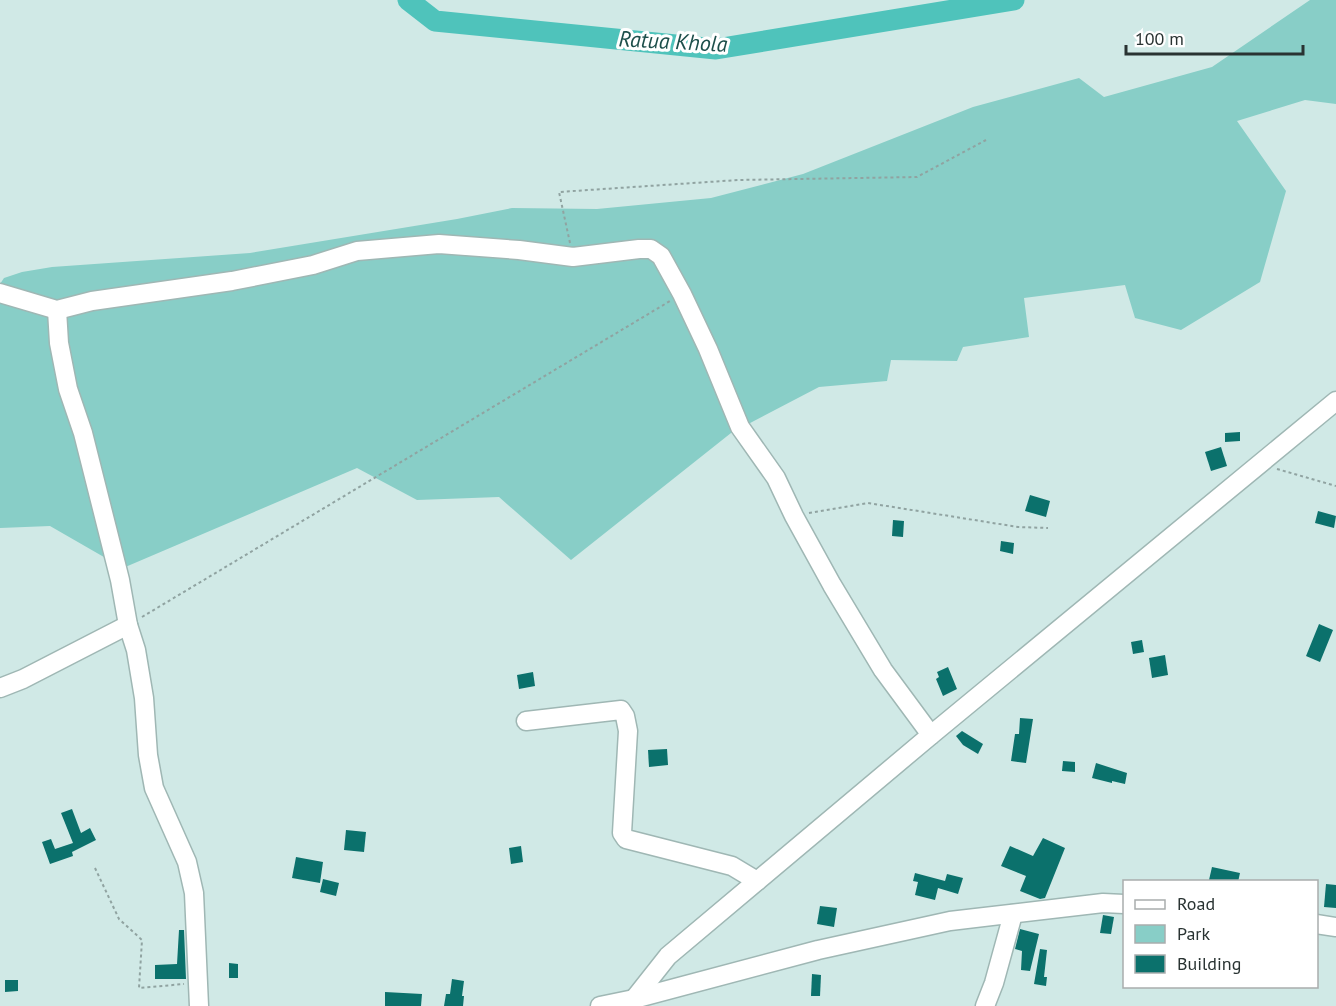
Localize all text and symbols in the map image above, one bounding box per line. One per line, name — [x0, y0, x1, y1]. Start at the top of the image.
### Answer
scale bar — [1126, 18, 1303, 56]
water label: Ratua Khola — [618, 24, 728, 58]
text: 100 m — [1135, 27, 1184, 50]
legend — [1123, 880, 1318, 988]
text: Road — [1177, 892, 1215, 915]
text: Park — [1177, 922, 1210, 945]
text: Building — [1177, 952, 1241, 975]

